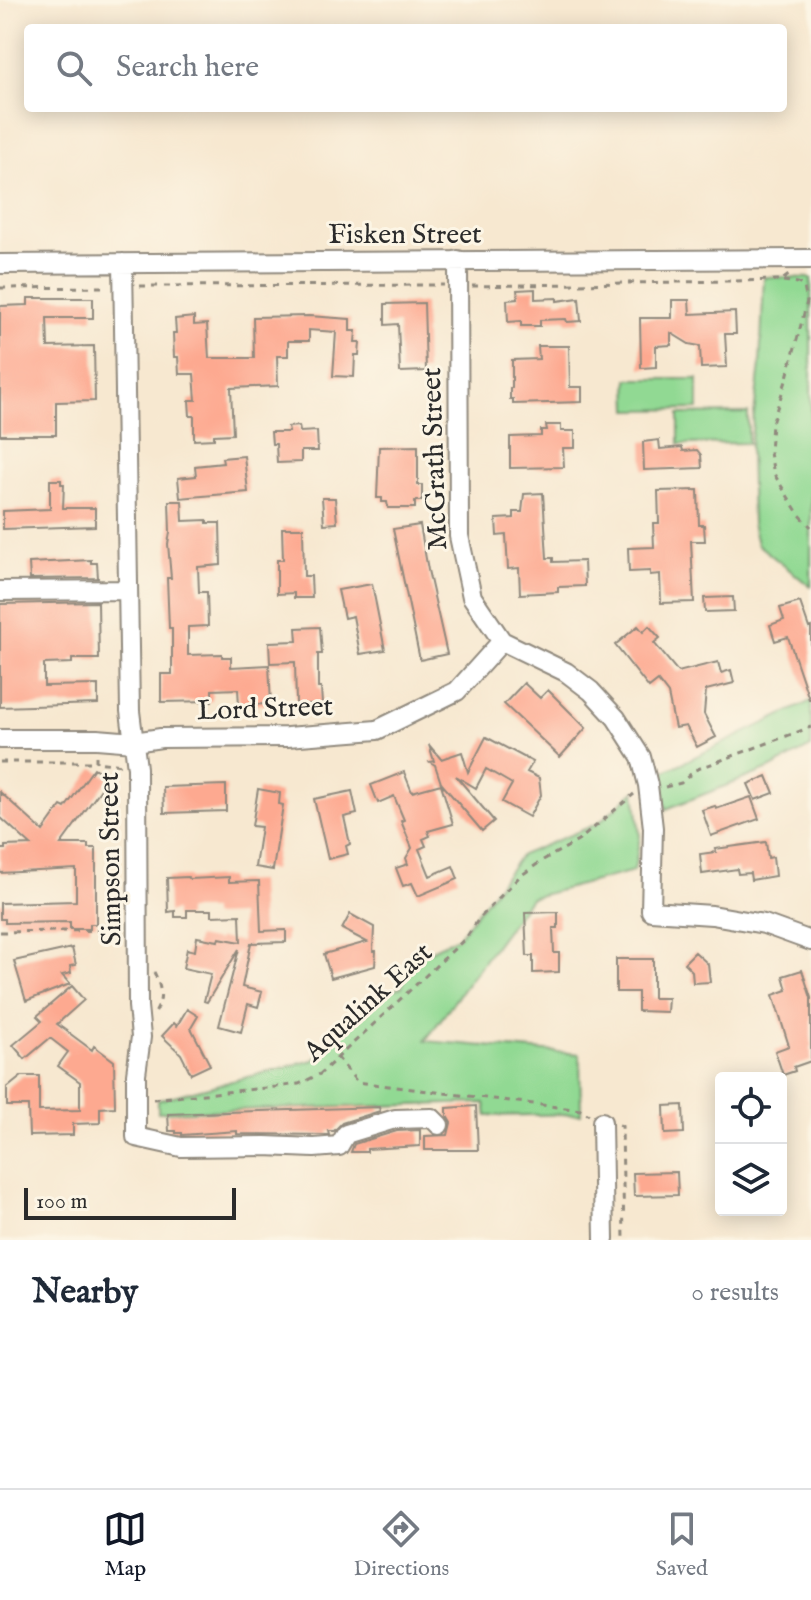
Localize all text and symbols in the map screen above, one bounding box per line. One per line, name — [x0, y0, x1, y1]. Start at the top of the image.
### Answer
search box — [24, 24, 787, 112]
icon: search — [52, 46, 96, 90]
text: Search here — [116, 49, 259, 87]
street label: Fisken Street — [328, 218, 482, 253]
street label: McGrath Street — [415, 366, 456, 551]
street label: Lord Street — [196, 690, 334, 729]
street label: Simpson Street — [92, 771, 131, 946]
street label: Aqualink East — [296, 936, 441, 1071]
map controls — [715, 1072, 787, 1216]
button: locate — [715, 1072, 787, 1144]
button: layers — [715, 1144, 787, 1216]
scale bar — [24, 1184, 236, 1220]
text: 100 m — [36, 1188, 88, 1216]
text: Nearby — [32, 1271, 138, 1314]
text: 0 results — [691, 1276, 779, 1309]
tab: Map — [103, 1507, 147, 1583]
tab: Directions — [354, 1507, 449, 1583]
tab: Saved — [656, 1507, 708, 1583]

